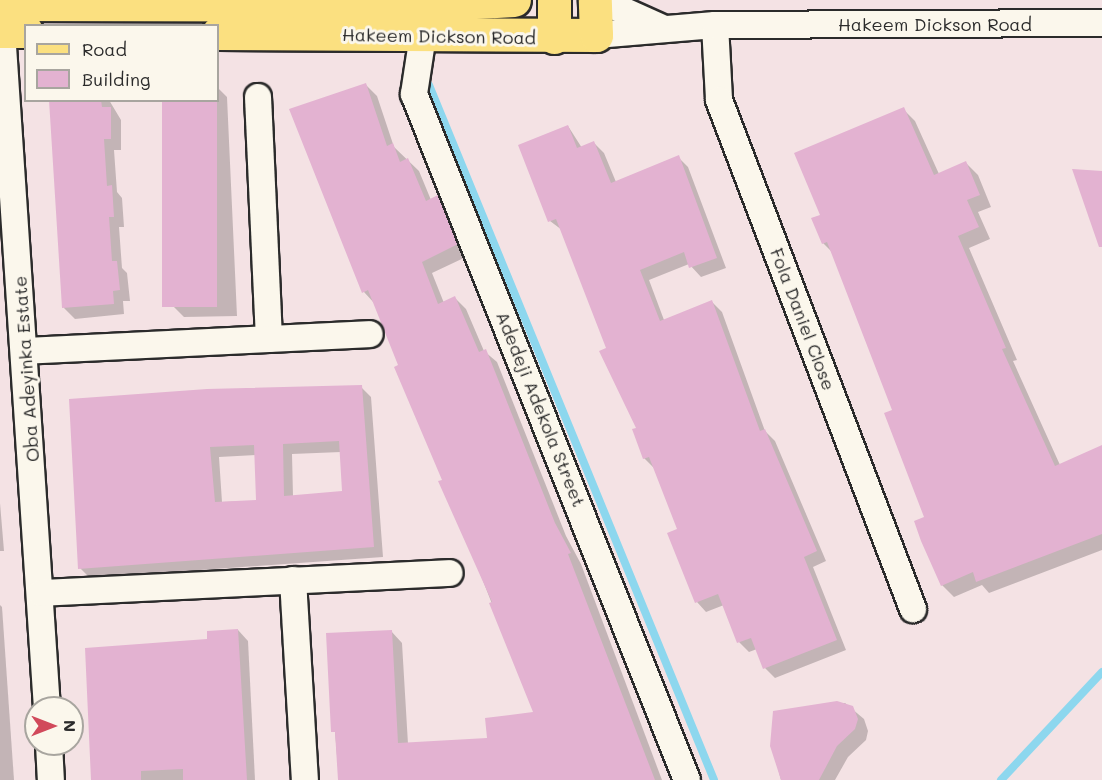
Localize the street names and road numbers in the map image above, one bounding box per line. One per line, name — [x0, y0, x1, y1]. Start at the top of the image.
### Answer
street label: Hakeem Dickson Road — [838, 13, 1032, 35]
street label: Hakeem Dickson Road — [342, 24, 536, 48]
street label: Fola Daniel Close — [766, 245, 840, 393]
street label: Oba Adeyinka Estate — [9, 275, 43, 463]
street label: Adedeji Adekola Street — [492, 308, 590, 510]

